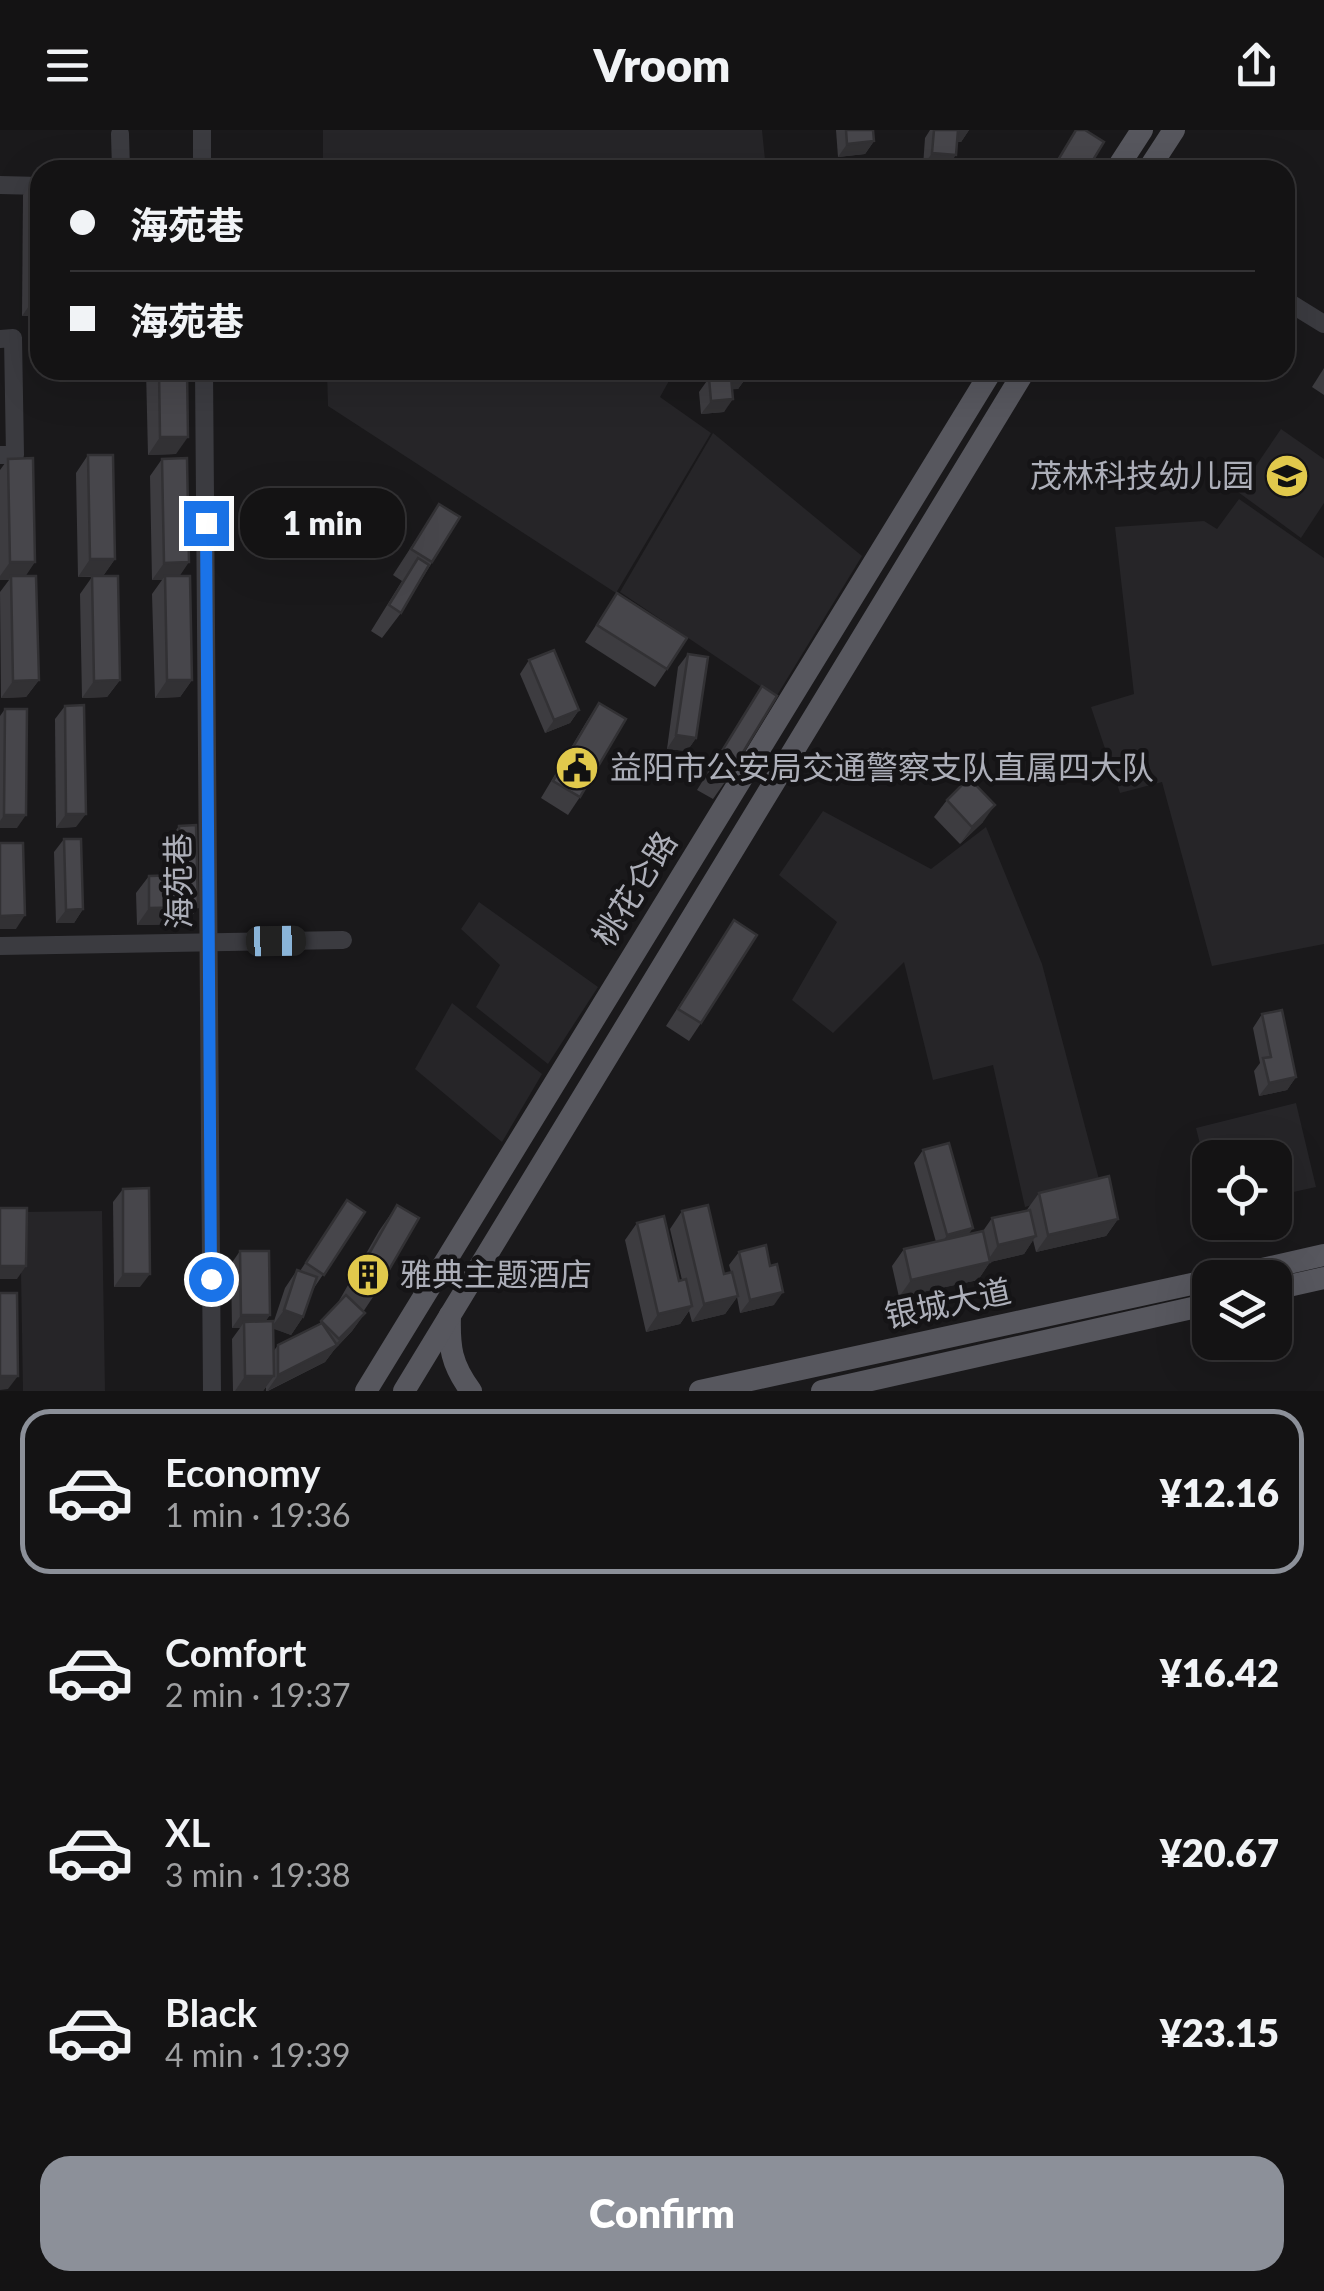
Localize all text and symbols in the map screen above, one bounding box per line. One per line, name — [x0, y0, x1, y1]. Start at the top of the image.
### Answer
icon: menu — [40, 38, 95, 93]
text: Vroom — [594, 38, 730, 92]
icon: share — [1229, 38, 1284, 93]
text: 海苑巷 — [130, 201, 244, 247]
text: 海苑巷 — [130, 297, 244, 343]
school or university icon: 茂林科技幼儿园 — [1264, 453, 1310, 499]
place label: 茂林科技幼儿园 — [1030, 455, 1254, 494]
callout: 1 min — [241, 488, 406, 558]
route end — [184, 501, 229, 546]
text: 1 min — [283, 503, 362, 542]
public building icon: 益阳市公安局交通警察支队直属四大队 — [554, 745, 600, 791]
place label: 益阳市公安局交通警察支队直属四大队 — [610, 747, 1154, 786]
street label: 桃花仑路 — [583, 824, 684, 953]
street label: 海苑巷 — [157, 833, 198, 929]
car — [246, 925, 306, 957]
map controls — [1192, 1140, 1292, 1360]
button: locate — [1192, 1140, 1292, 1240]
building icon: 雅典主题酒店 — [345, 1252, 391, 1298]
place label: 雅典主题酒店 — [400, 1254, 592, 1293]
route start — [189, 1257, 234, 1302]
button: layers — [1192, 1260, 1292, 1360]
street label: 银城大道 — [881, 1270, 1014, 1335]
icon: car — [45, 1447, 135, 1537]
text: Economy — [165, 1449, 320, 1495]
text: ¥12.16 — [1160, 1469, 1279, 1515]
text: 1 min · 19:36 — [165, 1495, 351, 1534]
icon: car — [45, 1627, 135, 1717]
text: Comfort — [165, 1629, 306, 1675]
text: ¥16.42 — [1160, 1649, 1279, 1695]
text: 2 min · 19:37 — [165, 1675, 351, 1714]
icon: car — [45, 1807, 135, 1897]
text: XL — [165, 1809, 210, 1855]
text: ¥20.67 — [1160, 1829, 1279, 1875]
text: 3 min · 19:38 — [165, 1855, 351, 1894]
icon: car — [45, 1987, 135, 2077]
text: Black — [165, 1989, 257, 2035]
text: ¥23.15 — [1160, 2009, 1279, 2055]
text: 4 min · 19:39 — [165, 2035, 351, 2074]
button: Confirm — [40, 2156, 1284, 2271]

